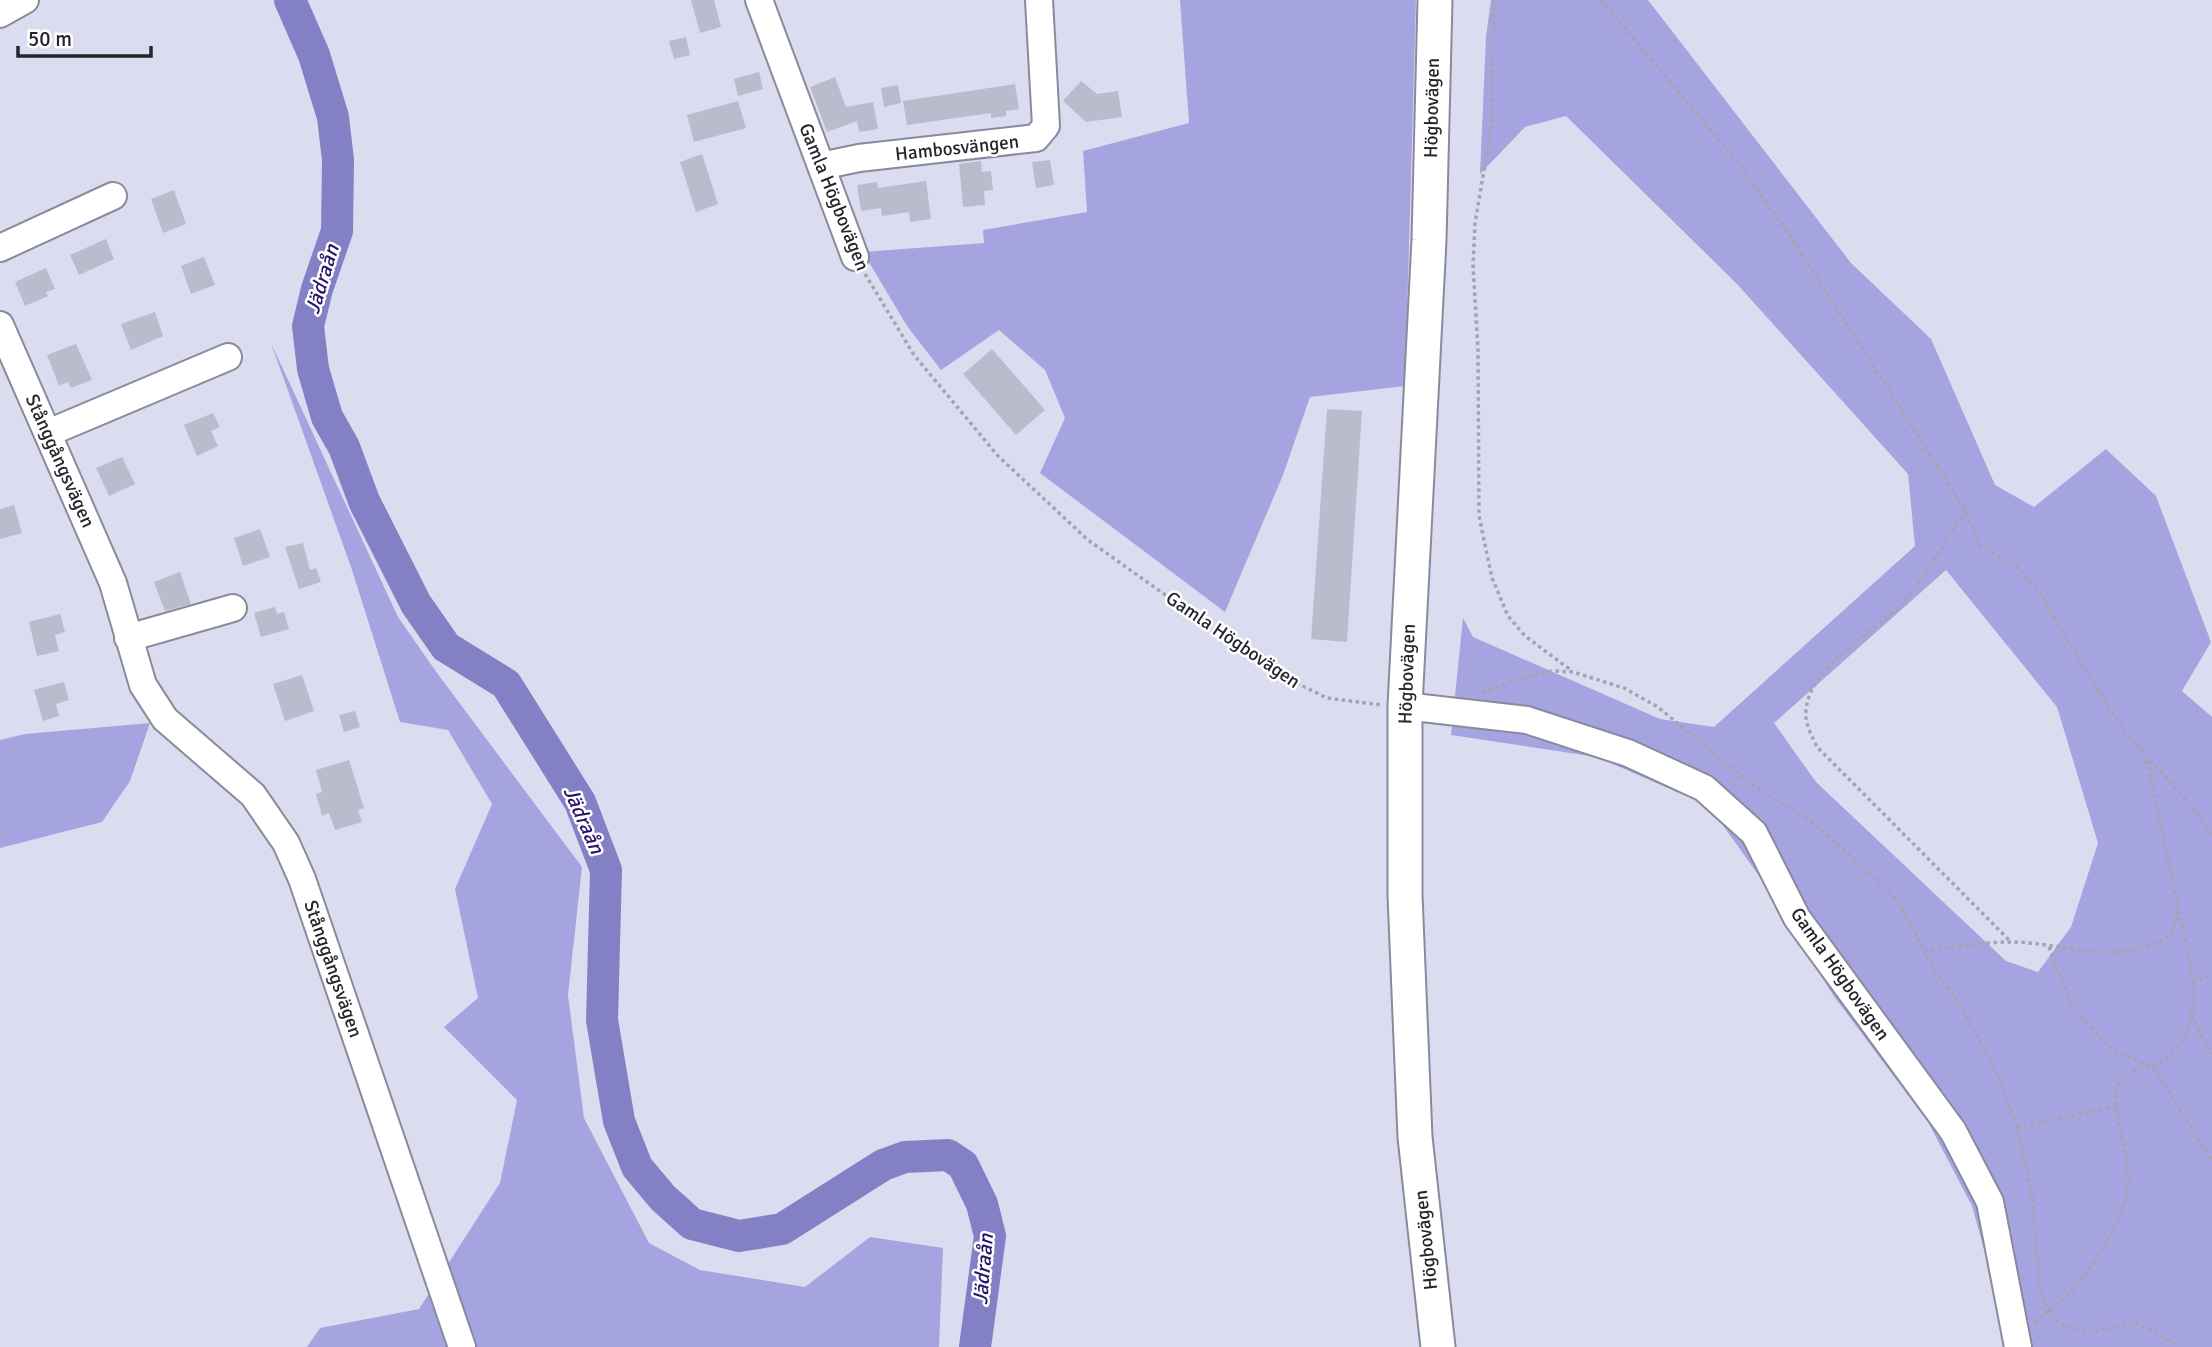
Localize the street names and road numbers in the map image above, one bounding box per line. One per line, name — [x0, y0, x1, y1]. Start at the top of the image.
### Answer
street label: Högbovägen — [1419, 58, 1445, 158]
street label: Gamla Högbovägen — [793, 120, 875, 274]
street label: Hambosvängen — [894, 130, 1020, 166]
street label: Stånggångsvägen — [20, 390, 100, 532]
street label: Gamla Högbovägen — [1161, 586, 1305, 694]
street label: Högbovägen — [1393, 623, 1421, 725]
street label: Stånggångsvägen — [298, 897, 368, 1041]
street label: Gamla Högbovägen — [1785, 903, 1895, 1045]
street label: Högbovägen — [1409, 1189, 1443, 1291]

